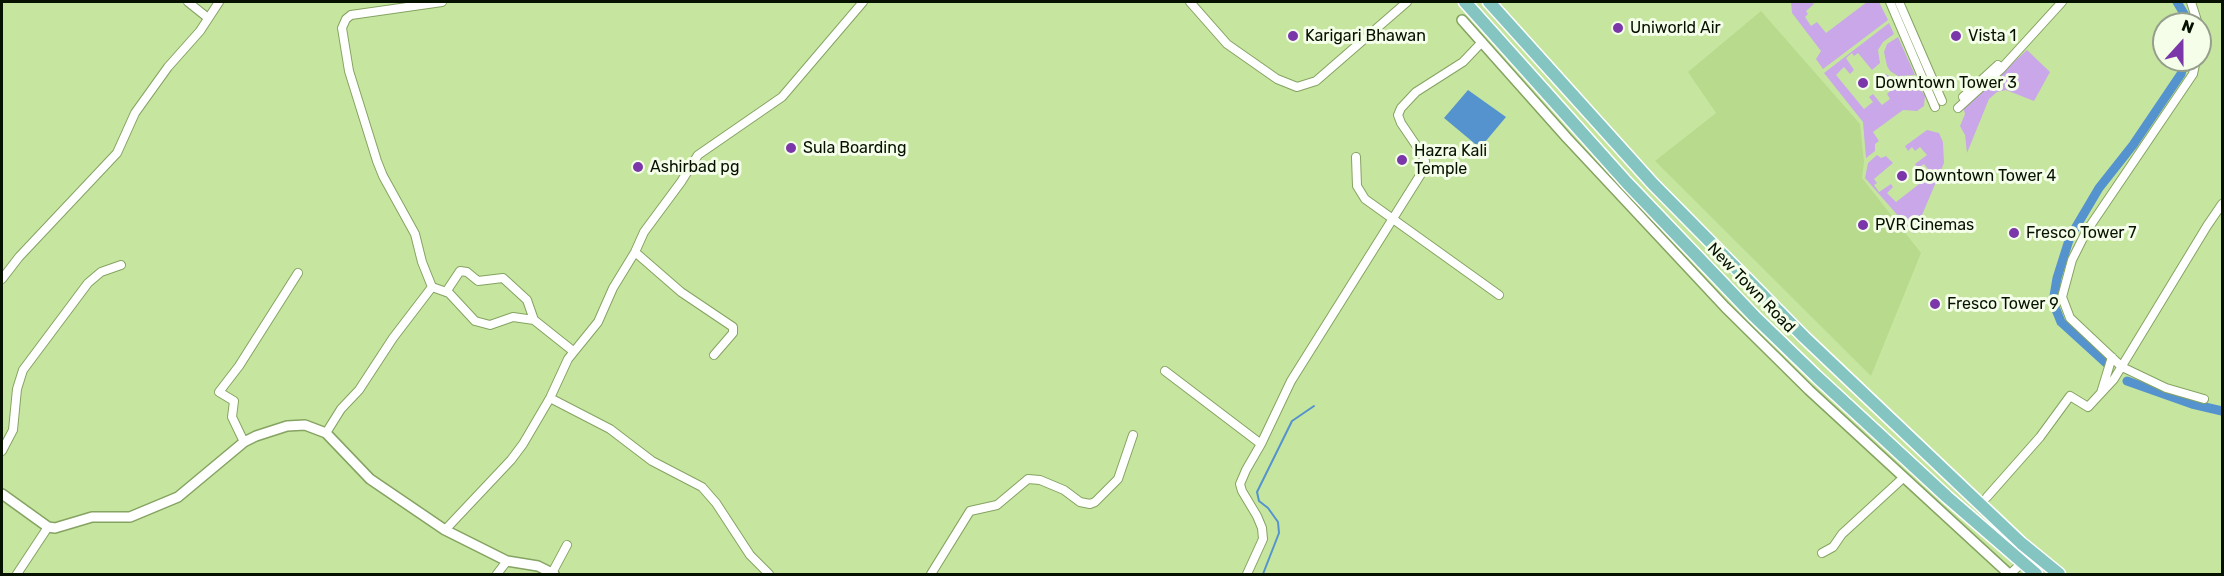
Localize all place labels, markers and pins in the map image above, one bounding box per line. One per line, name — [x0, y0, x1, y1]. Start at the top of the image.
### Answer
place label: Uniworld Air — [1630, 18, 1721, 38]
marker: Uniworld Air — [1611, 21, 1625, 35]
place label: Karigari Bhawan — [1305, 26, 1426, 46]
place label: Vista 1 — [1968, 26, 2016, 46]
marker: Karigari Bhawan — [1286, 29, 1300, 43]
marker: Vista 1 — [1949, 29, 1963, 43]
place label: Downtown Tower 3 — [1875, 73, 2017, 93]
marker: Downtown Tower 3 — [1856, 76, 1870, 90]
place label: Sula Boarding — [803, 138, 906, 158]
marker: Sula Boarding — [784, 141, 798, 155]
place label: Hazra Kali Temple — [1414, 141, 1487, 179]
marker: Hazra Kali Temple — [1395, 153, 1409, 167]
place label: Ashirbad pg — [650, 157, 739, 177]
marker: Ashirbad pg — [631, 160, 645, 174]
place label: Downtown Tower 4 — [1914, 166, 2056, 186]
marker: Downtown Tower 4 — [1895, 169, 1909, 183]
place label: PVR Cinemas — [1875, 215, 1974, 235]
marker: PVR Cinemas — [1856, 218, 1870, 232]
place label: Fresco Tower 7 — [2026, 223, 2137, 243]
marker: Fresco Tower 7 — [2007, 226, 2021, 240]
place label: Fresco Tower 9 — [1947, 294, 2059, 314]
marker: Fresco Tower 9 — [1928, 297, 1942, 311]

